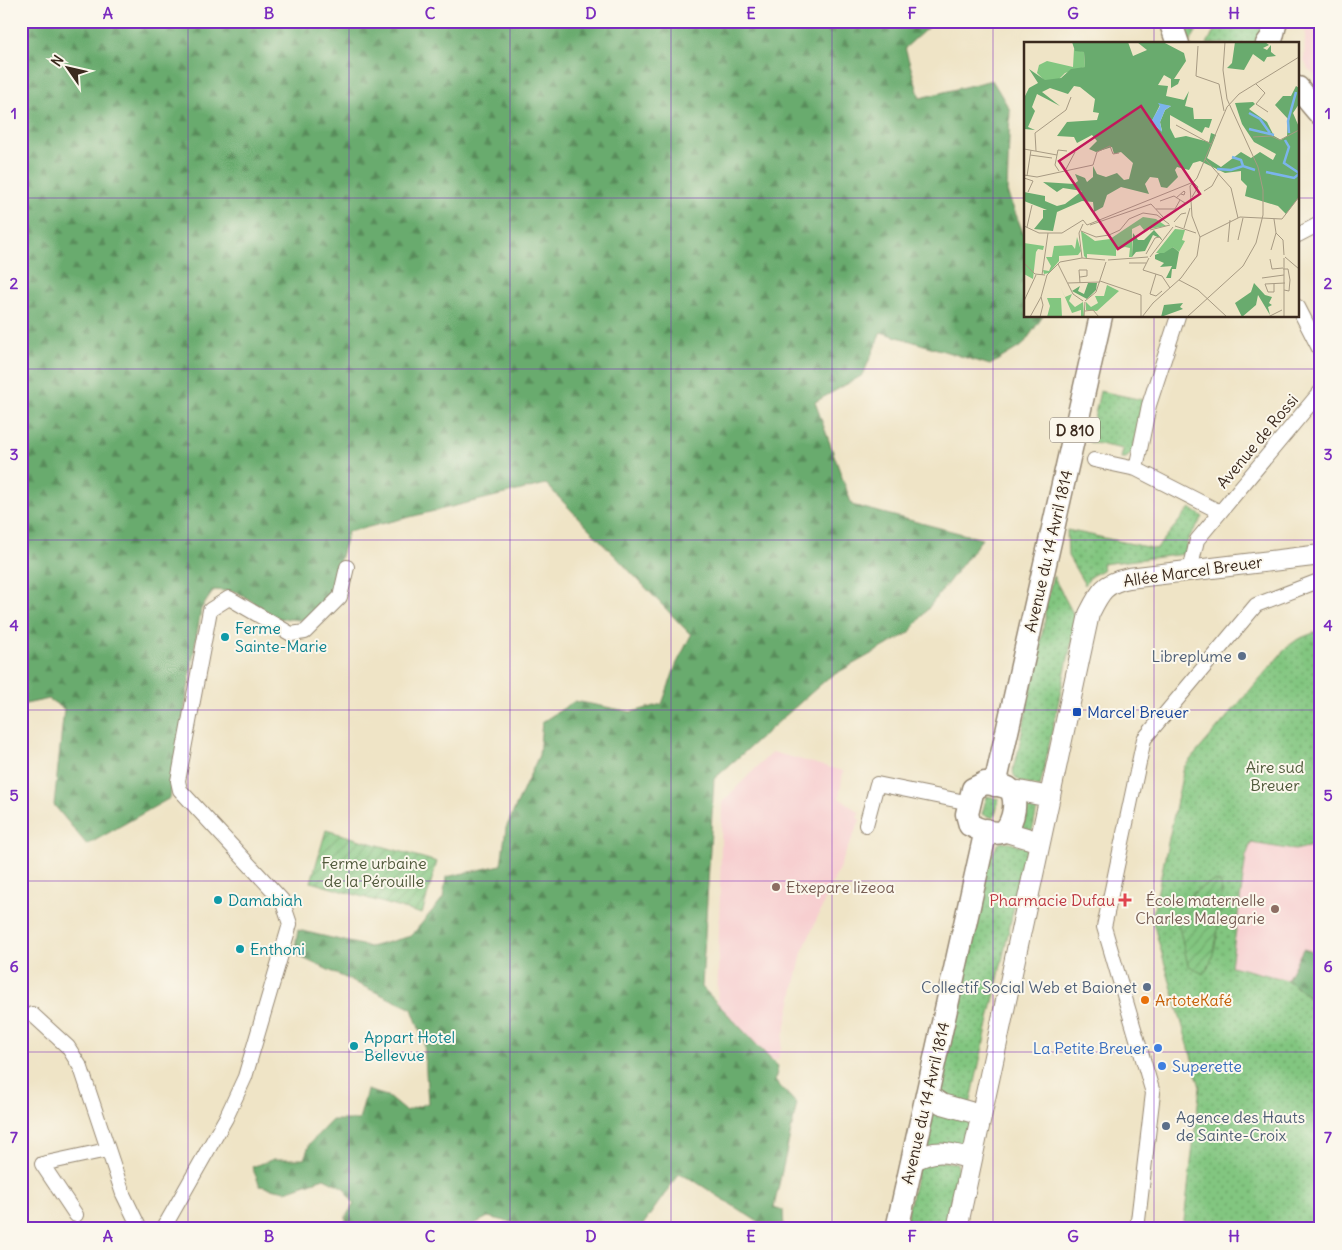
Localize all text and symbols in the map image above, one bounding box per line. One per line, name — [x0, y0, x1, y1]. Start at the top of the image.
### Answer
text: A — [103, 3, 113, 23]
text: B — [264, 3, 275, 23]
text: C — [425, 3, 436, 23]
text: D — [585, 3, 597, 23]
text: E — [746, 3, 756, 23]
text: F — [907, 3, 917, 23]
text: G — [1067, 3, 1079, 23]
text: H — [1228, 3, 1240, 23]
north arrow — [42, 42, 92, 92]
inset map — [1024, 42, 1300, 318]
text: N — [47, 52, 67, 70]
text: 1 — [11, 103, 17, 123]
text: 1 — [1325, 103, 1331, 123]
text: 2 — [10, 273, 19, 293]
text: 2 — [1324, 273, 1333, 293]
street label: Avenue de Rossi — [1212, 390, 1302, 492]
road number: D 810 — [1050, 418, 1100, 442]
text: 3 — [9, 444, 19, 464]
text: 3 — [1323, 444, 1333, 464]
street label: Avenue du 14 Avril 1814 — [1020, 468, 1076, 634]
street label: Allée Marcel Breuer — [1122, 551, 1264, 591]
text: 4 — [9, 615, 19, 635]
text: 4 — [1323, 615, 1333, 635]
place label: Ferme Sainte-Marie — [235, 618, 327, 656]
marker: Ferme Sainte-Marie — [219, 631, 231, 643]
place label: Libreplume — [1152, 646, 1232, 666]
marker: Libreplume — [1236, 650, 1248, 662]
place label: Marcel Breuer — [1087, 702, 1189, 722]
marker: Marcel Breuer — [1071, 706, 1083, 718]
park label: Aire sud Breuer — [1246, 757, 1304, 795]
text: 5 — [9, 785, 19, 805]
text: 5 — [1323, 785, 1333, 805]
park label: Ferme urbaine de la Pérouille — [321, 853, 427, 891]
place label: Etxepare lizeoa — [786, 877, 895, 897]
marker: Etxepare lizeoa — [770, 881, 782, 893]
place label: Damabiah — [228, 890, 302, 910]
place label: Pharmacie Dufau — [989, 890, 1115, 910]
place label: École maternelle Charles Malegarie — [1135, 890, 1265, 928]
marker: Damabiah — [212, 894, 224, 906]
marker: Pharmacie Dufau — [1119, 894, 1131, 906]
marker: École maternelle Charles Malegarie — [1269, 903, 1281, 915]
place label: Enthoni — [250, 939, 305, 959]
marker: Enthoni — [234, 943, 246, 955]
text: 6 — [9, 956, 19, 976]
text: 6 — [1323, 956, 1333, 976]
place label: Collectif Social Web et Baionet — [921, 977, 1138, 997]
marker: Collectif Social Web et Baionet — [1141, 981, 1153, 993]
place label: ArtoteKafé — [1155, 990, 1232, 1010]
marker: ArtoteKafé — [1139, 994, 1151, 1006]
street label: Avenue du 14 Avril 1814 — [897, 1020, 953, 1186]
place label: Appart Hotel Bellevue — [364, 1027, 455, 1065]
place label: La Petite Breuer — [1033, 1038, 1148, 1058]
marker: Appart Hotel Bellevue — [348, 1040, 360, 1052]
marker: La Petite Breuer — [1152, 1042, 1164, 1054]
place label: Superette — [1172, 1056, 1242, 1076]
marker: Superette — [1156, 1060, 1168, 1072]
place label: Agence des Hauts de Sainte-Croix — [1176, 1107, 1305, 1145]
marker: Agence des Hauts de Sainte-Croix — [1160, 1120, 1172, 1132]
text: 7 — [10, 1127, 18, 1147]
text: 7 — [1324, 1127, 1332, 1147]
text: A — [103, 1226, 113, 1246]
text: B — [264, 1226, 275, 1246]
text: C — [425, 1226, 436, 1246]
text: D — [585, 1226, 597, 1246]
text: E — [746, 1226, 756, 1246]
text: F — [907, 1226, 917, 1246]
text: G — [1067, 1226, 1079, 1246]
text: H — [1228, 1226, 1240, 1246]

